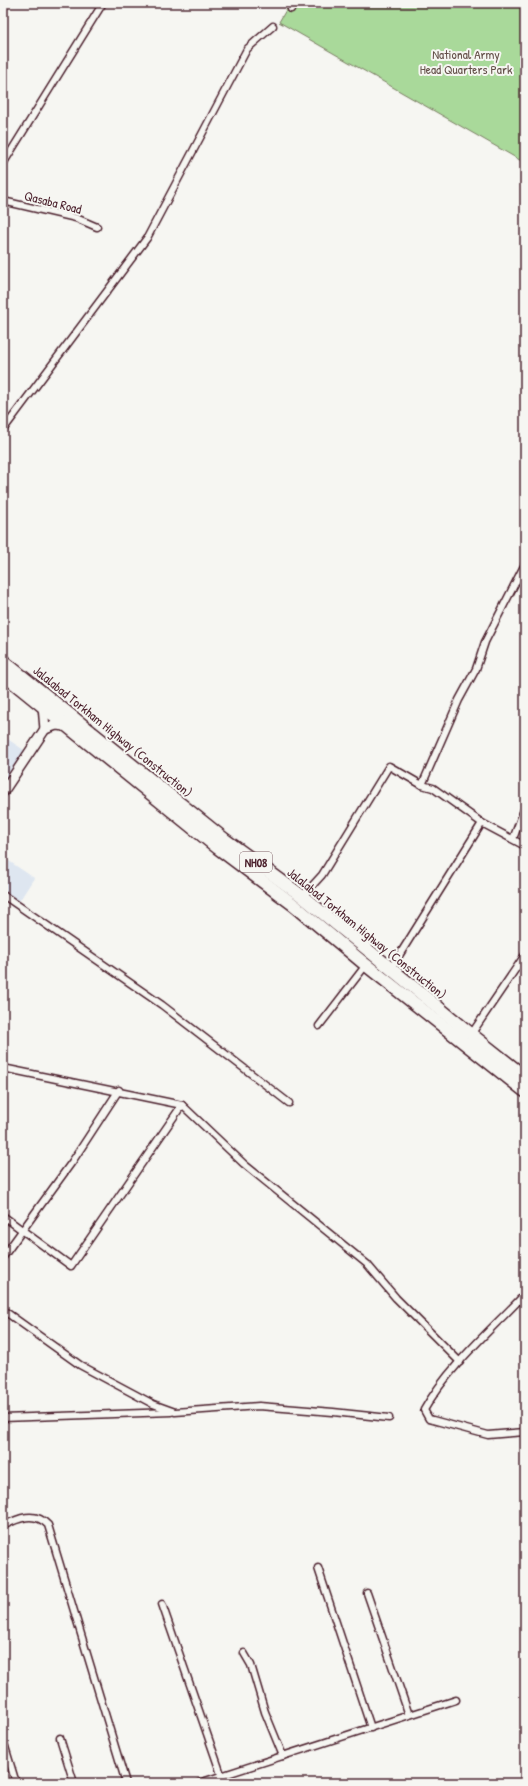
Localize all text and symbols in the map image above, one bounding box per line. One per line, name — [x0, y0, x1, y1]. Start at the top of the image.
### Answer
park label: National Army Head Quarters Park — [420, 45, 513, 78]
street label: Qasaba Road — [22, 186, 84, 218]
street label: Jalalabad Torkham Highway (Construction) — [30, 661, 196, 801]
road number: NH08 — [240, 852, 272, 872]
street label: Jalalabad Torkham Highway (Construction) — [284, 863, 450, 1003]

